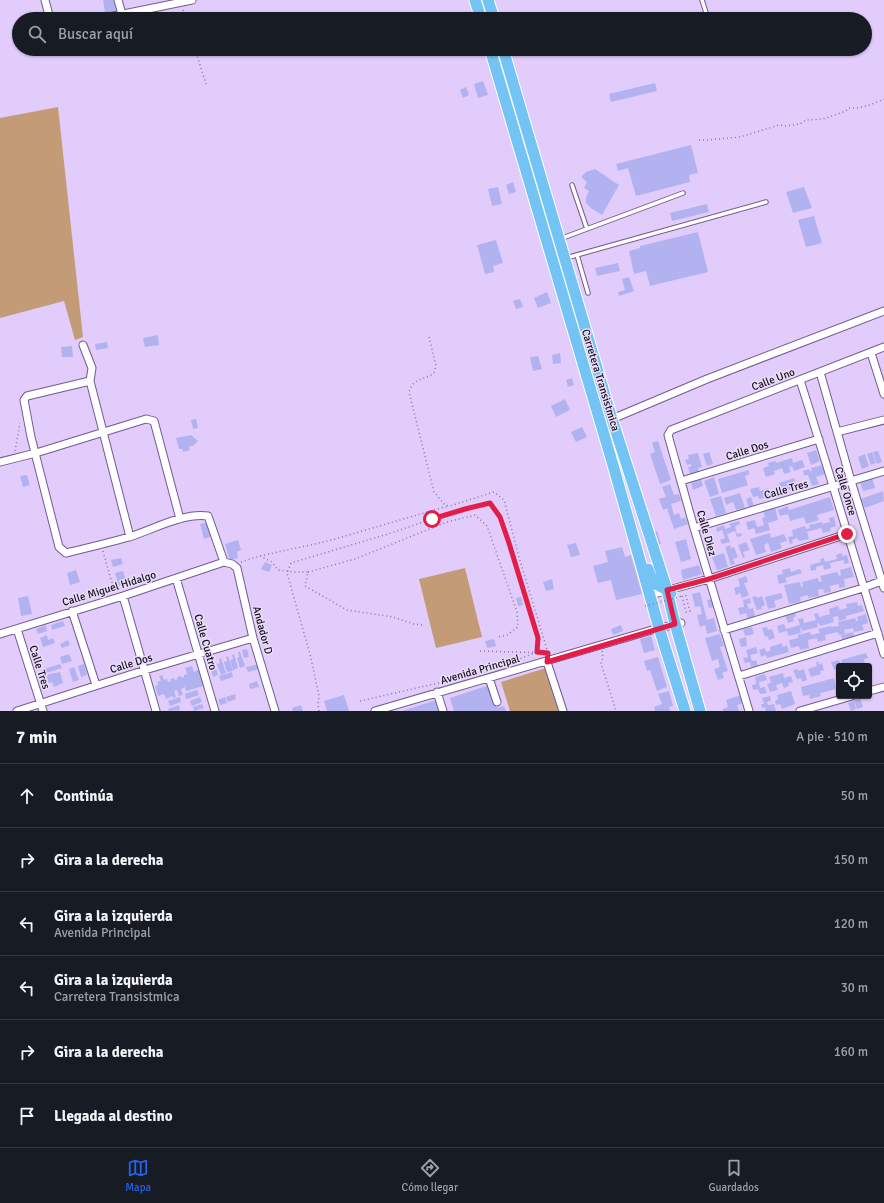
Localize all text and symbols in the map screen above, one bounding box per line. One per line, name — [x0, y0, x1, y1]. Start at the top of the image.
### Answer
search box — [12, 12, 872, 56]
icon: search — [26, 23, 48, 45]
text: Buscar aquí — [58, 25, 133, 43]
street label: Carretera Transistmica — [579, 327, 622, 433]
street label: Calle Uno — [750, 365, 797, 394]
street label: Calle Dos — [724, 438, 770, 463]
street label: Calle Once — [832, 465, 859, 517]
street label: Calle Tres — [763, 477, 810, 502]
street label: Calle Diez — [694, 509, 719, 558]
route start — [423, 510, 441, 528]
route end — [838, 525, 856, 543]
street label: Calle Miguel Hidalgo — [61, 568, 158, 609]
street label: Andador D — [250, 605, 275, 656]
street label: Calle Cuatro — [191, 613, 220, 672]
street label: Calle Tres — [26, 644, 53, 691]
street label: Calle Dos — [108, 651, 154, 676]
street label: Avenida Principal — [439, 652, 521, 687]
map controls — [836, 663, 872, 699]
button: locate — [836, 663, 872, 699]
text: 7 min — [16, 727, 57, 748]
text: A pie · 510 m — [796, 729, 868, 745]
icon: ahead — [16, 785, 38, 807]
text: Continúa — [54, 787, 113, 805]
text: 50 m — [841, 788, 868, 804]
icon: right — [16, 849, 38, 871]
text: Gira a la derecha — [54, 851, 164, 869]
text: 150 m — [834, 852, 868, 868]
text: Gira a la izquierda — [54, 907, 173, 925]
icon: left — [16, 913, 38, 935]
text: 120 m — [834, 916, 868, 932]
text: Avenida Principal — [54, 925, 151, 941]
text: Gira a la izquierda — [54, 971, 173, 989]
icon: left — [16, 977, 38, 999]
text: 30 m — [841, 980, 868, 996]
text: Carretera Transistmica — [54, 989, 179, 1005]
icon: right — [16, 1041, 38, 1063]
text: Gira a la derecha — [54, 1043, 164, 1061]
text: 160 m — [834, 1044, 868, 1060]
icon: arrive — [16, 1105, 38, 1127]
text: Llegada al destino — [54, 1107, 173, 1125]
tab: Mapa — [125, 1157, 151, 1194]
tab: Cómo llegar — [402, 1157, 458, 1194]
tab: Guardados — [708, 1157, 759, 1194]

